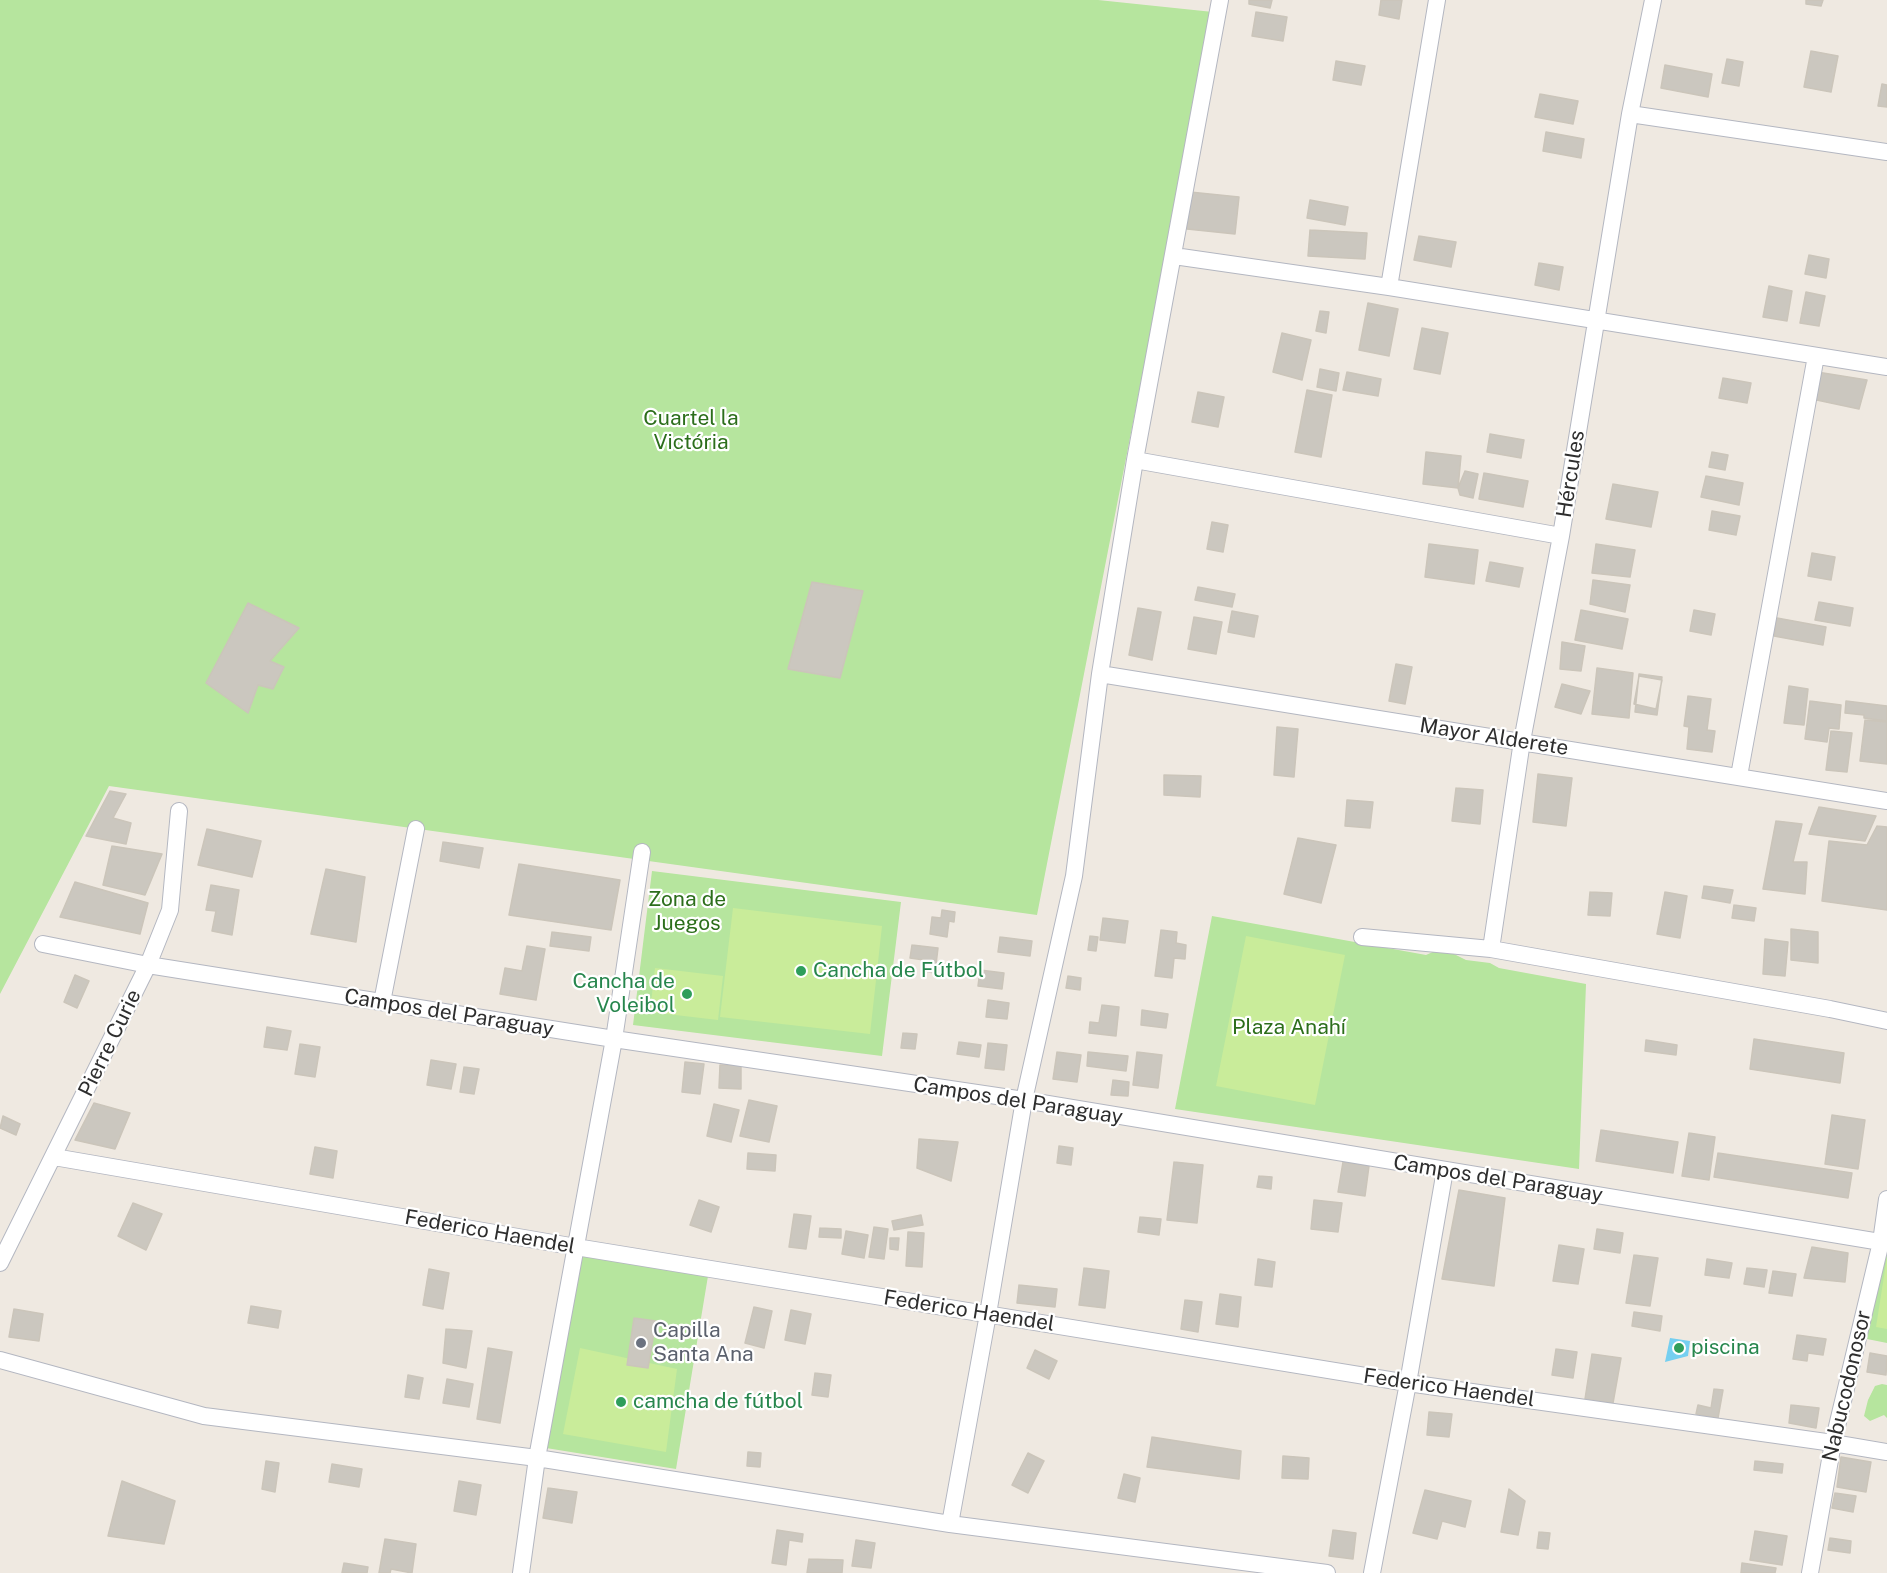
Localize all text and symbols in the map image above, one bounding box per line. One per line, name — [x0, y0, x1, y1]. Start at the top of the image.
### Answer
park label: Cuartel la Victória — [643, 406, 739, 456]
street label: Hércules — [1552, 429, 1590, 519]
street label: Mayor Alderete — [1418, 713, 1570, 761]
park label: Zona de Juegos — [648, 887, 726, 937]
place label: Cancha de Fútbol — [813, 958, 984, 984]
marker: Cancha de Fútbol — [794, 964, 808, 978]
place label: Cancha de Voleibol — [572, 969, 675, 1019]
street label: Campos del Paraguay — [342, 984, 556, 1042]
street label: Pierre Curie — [73, 985, 147, 1101]
marker: Cancha de Voleibol — [680, 987, 694, 1001]
park label: Plaza Anahí — [1232, 1015, 1346, 1041]
street label: Campos del Paraguay — [911, 1072, 1125, 1130]
street label: Campos del Paraguay — [1391, 1150, 1605, 1208]
street label: Federico Haendel — [403, 1205, 577, 1259]
street label: Federico Haendel — [882, 1285, 1056, 1337]
street label: Nabucodonosor — [1817, 1308, 1877, 1464]
place label: Capilla Santa Ana — [653, 1318, 754, 1368]
place label: piscina — [1691, 1335, 1760, 1361]
marker: Capilla Santa Ana — [634, 1336, 648, 1350]
marker: piscina — [1672, 1341, 1686, 1355]
street label: Federico Haendel — [1362, 1364, 1536, 1412]
place label: camcha de fútbol — [633, 1389, 803, 1415]
marker: camcha de fútbol — [614, 1395, 628, 1409]

